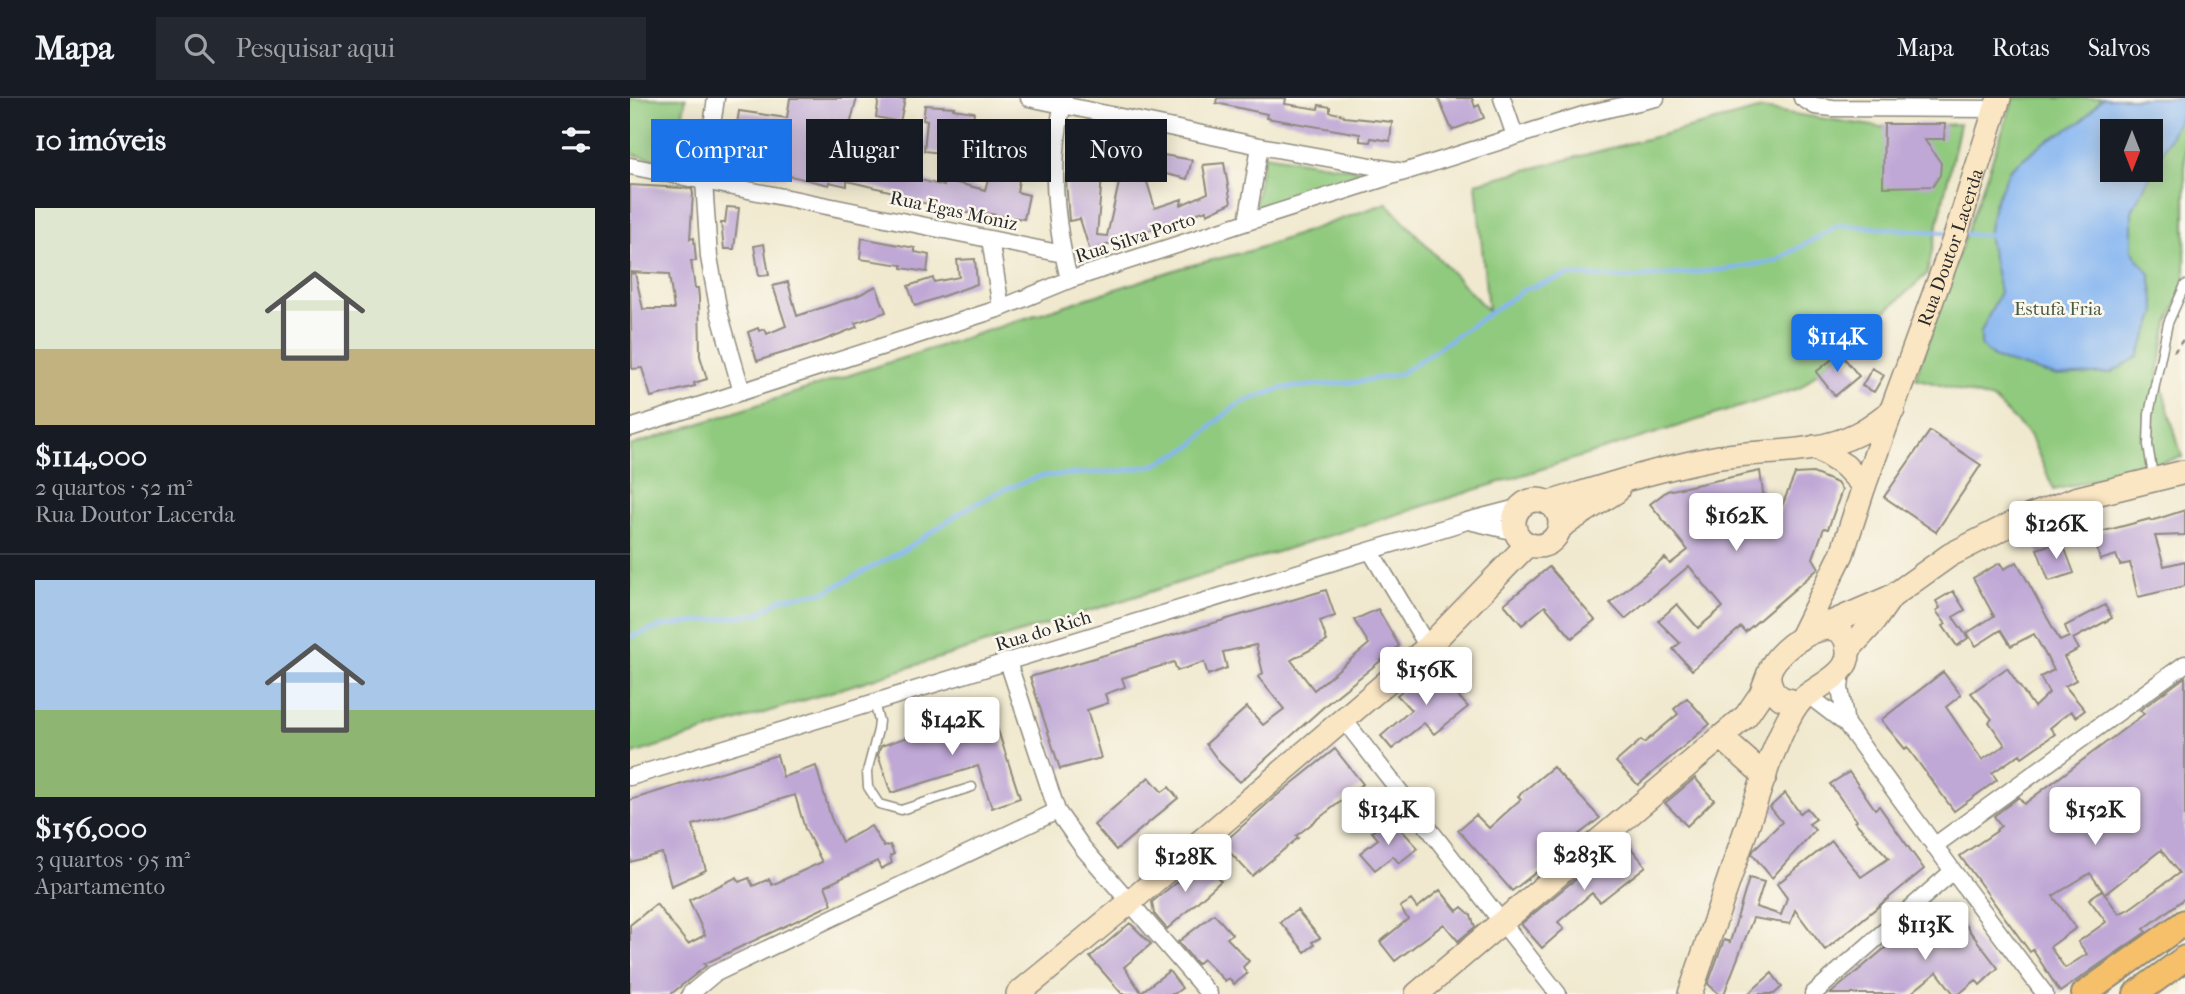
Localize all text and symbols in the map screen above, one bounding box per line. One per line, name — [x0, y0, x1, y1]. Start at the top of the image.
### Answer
search box — [156, 17, 646, 80]
text: Mapa — [35, 29, 114, 68]
icon: search — [180, 29, 218, 67]
text: Pesquisar aqui — [236, 33, 395, 64]
text: Mapa — [1897, 34, 1954, 62]
text: Rotas — [1992, 34, 2050, 62]
text: Salvos — [2088, 34, 2150, 62]
chip: Comprar — [651, 119, 792, 182]
chip: Alugar — [806, 119, 923, 182]
chip: Filtros — [937, 119, 1051, 182]
chip: Novo — [1065, 119, 1167, 182]
north arrow — [2100, 119, 2163, 182]
map controls — [2100, 119, 2163, 182]
icon: filters — [557, 121, 595, 159]
text: 10 imóveis — [35, 123, 166, 158]
street label: Rua Doutor Lacerda — [1913, 166, 1988, 329]
street label: Rua Egas Moniz — [888, 187, 1020, 235]
street label: Rua Silva Porto — [1073, 208, 1198, 268]
icon: home — [252, 253, 378, 379]
park label: Estufa Fria — [2014, 298, 2102, 320]
pin: $114K — [1788, 314, 1886, 374]
text: $114K — [1807, 323, 1867, 350]
text: $114,000 — [35, 439, 147, 474]
text: 2 quartos · 52 m² — [35, 474, 192, 501]
pin: $162K — [1687, 494, 1785, 553]
text: Rua Doutor Lacerda — [35, 501, 235, 528]
text: $162K — [1705, 502, 1767, 529]
pin: $126K — [2007, 502, 2105, 561]
text: $126K — [2025, 510, 2087, 537]
street label: Rua do Rich — [993, 606, 1094, 656]
icon: home — [252, 625, 378, 751]
pin: $156K — [1377, 648, 1475, 707]
text: $156K — [1396, 656, 1456, 683]
pin: $142K — [903, 698, 1001, 757]
text: $142K — [921, 706, 984, 733]
pin: $134K — [1339, 788, 1437, 847]
pin: $152K — [2046, 788, 2144, 847]
text: $134K — [1358, 796, 1418, 823]
text: $152K — [2065, 796, 2125, 823]
text: $156,000 — [35, 811, 147, 846]
pin: $283K — [1535, 832, 1633, 892]
pin: $128K — [1136, 834, 1234, 894]
text: $283K — [1553, 841, 1615, 868]
text: $128K — [1155, 843, 1215, 870]
text: 3 quartos · 95 m² — [35, 846, 190, 873]
text: Apartamento — [35, 873, 165, 900]
pin: $113K — [1876, 902, 1974, 962]
text: $113K — [1897, 911, 1953, 938]

